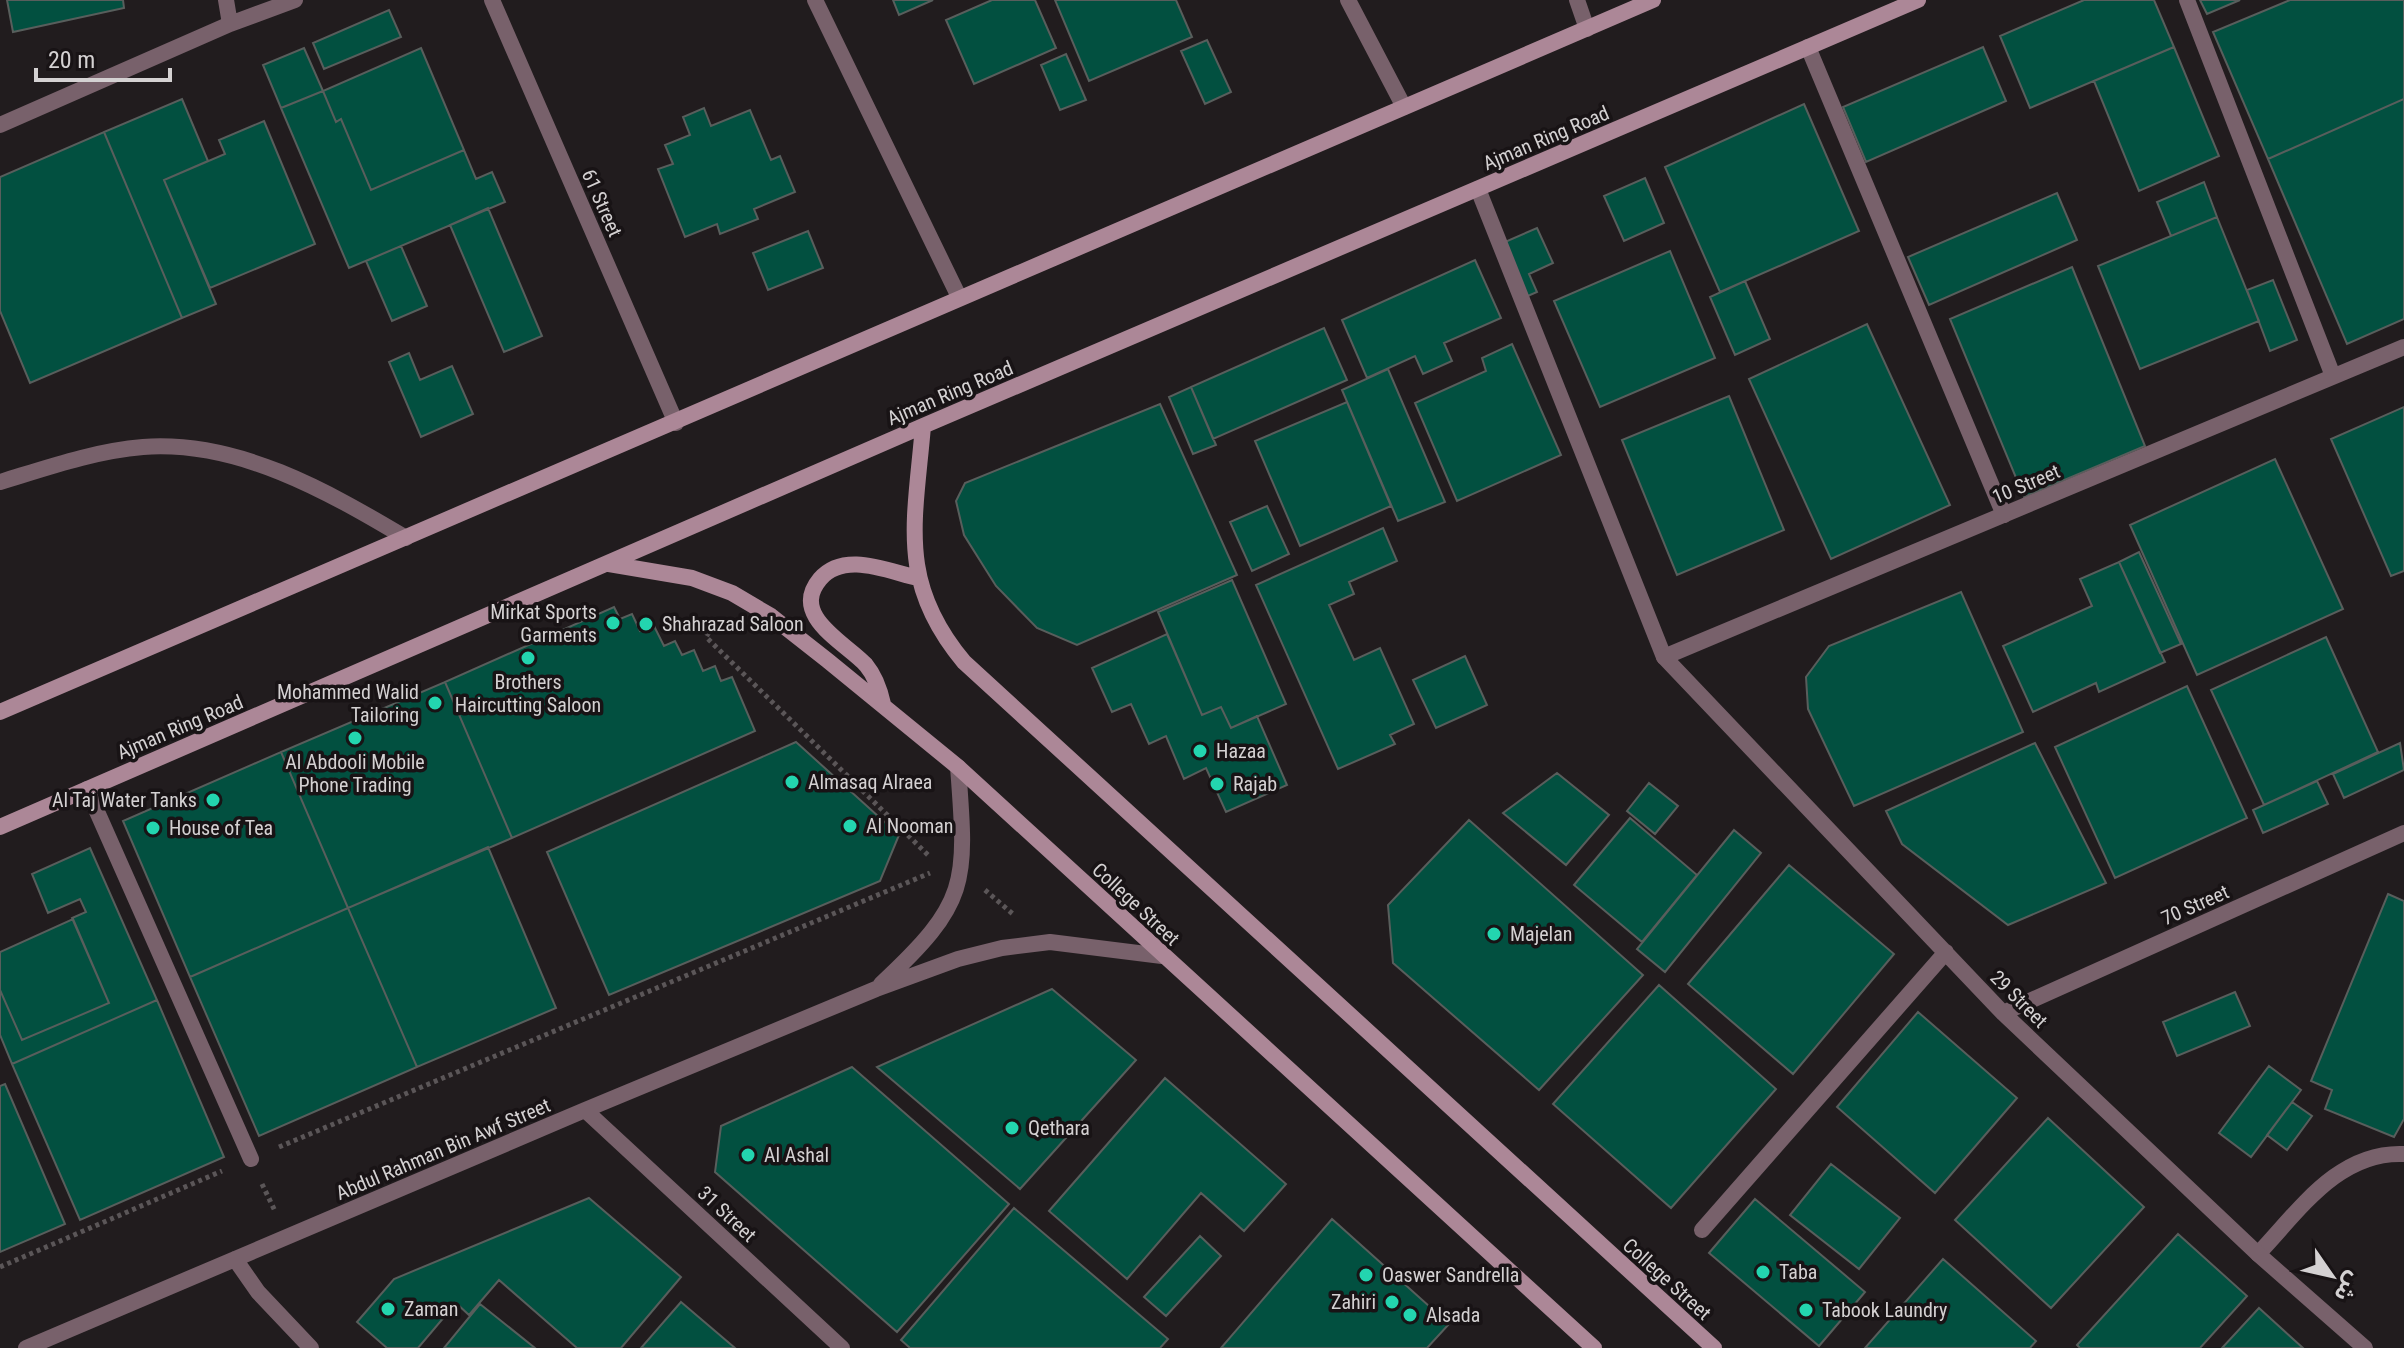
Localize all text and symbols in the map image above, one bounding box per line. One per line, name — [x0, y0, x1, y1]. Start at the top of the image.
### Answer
scale bar — [36, 32, 170, 82]
text: 20 m — [48, 46, 95, 74]
street label: Ajman Ring Road — [1479, 101, 1613, 175]
street label: 61 Street — [577, 166, 627, 240]
street label: Ajman Ring Road — [883, 356, 1017, 430]
street label: 10 Street — [1989, 459, 2064, 509]
place label: Mirkat Sports Garments — [490, 600, 597, 647]
place label: Shahrazad Saloon — [662, 612, 804, 636]
marker: Mirkat Sports Garments — [604, 614, 622, 632]
marker: Shahrazad Saloon — [637, 615, 655, 633]
marker: Brothers Haircutting Saloon — [519, 649, 537, 667]
place label: Brothers Haircutting Saloon — [455, 670, 601, 717]
place label: Mohammed Walid Tailoring — [277, 680, 419, 727]
street label: Ajman Ring Road — [113, 690, 247, 764]
marker: Mohammed Walid Tailoring — [426, 694, 444, 712]
marker: Al Abdooli Mobile Phone Trading — [346, 729, 364, 747]
place label: Hazaa — [1216, 739, 1266, 763]
marker: Hazaa — [1191, 742, 1209, 760]
place label: Al Abdooli Mobile Phone Trading — [285, 750, 425, 797]
place label: Almasaq Alraea — [808, 770, 932, 794]
place label: Rajab — [1233, 772, 1277, 796]
marker: Almasaq Alraea — [783, 773, 801, 791]
marker: Rajab — [1208, 775, 1226, 793]
place label: Al Taj Water Tanks — [52, 788, 197, 812]
marker: Al Taj Water Tanks — [204, 791, 222, 809]
place label: Al Nooman — [866, 814, 954, 838]
place label: House of Tea — [169, 816, 273, 840]
marker: Al Nooman — [841, 817, 859, 835]
marker: House of Tea — [144, 819, 162, 837]
street label: College Street — [1087, 858, 1185, 951]
street label: 70 Street — [2158, 880, 2232, 930]
place label: Majelan — [1510, 922, 1572, 946]
marker: Majelan — [1485, 925, 1503, 943]
street label: 29 Street — [1985, 965, 2053, 1033]
street label: Abdul Rahman Bin Awf Street — [332, 1093, 554, 1205]
place label: Qethara — [1028, 1116, 1090, 1140]
marker: Qethara — [1003, 1119, 1021, 1137]
place label: Al Ashal — [764, 1143, 829, 1167]
marker: Al Ashal — [739, 1146, 757, 1164]
street label: 31 Street — [693, 1181, 761, 1247]
street label: College Street — [1618, 1233, 1716, 1325]
north arrow — [2292, 1236, 2372, 1316]
place label: Taba — [1779, 1260, 1817, 1284]
place label: Oaswer Sandrella — [1382, 1263, 1519, 1287]
marker: Taba — [1754, 1263, 1772, 1281]
marker: Oaswer Sandrella — [1357, 1266, 1375, 1284]
text: ش — [2329, 1267, 2367, 1306]
place label: Zahiri — [1331, 1290, 1376, 1314]
marker: Zahiri — [1383, 1293, 1401, 1311]
place label: Zaman — [404, 1297, 458, 1321]
place label: Tabook Laundry — [1822, 1298, 1947, 1322]
marker: Zaman — [379, 1300, 397, 1318]
marker: Tabook Laundry — [1797, 1301, 1815, 1319]
place label: Alsada — [1426, 1303, 1480, 1327]
marker: Alsada — [1401, 1306, 1419, 1324]

